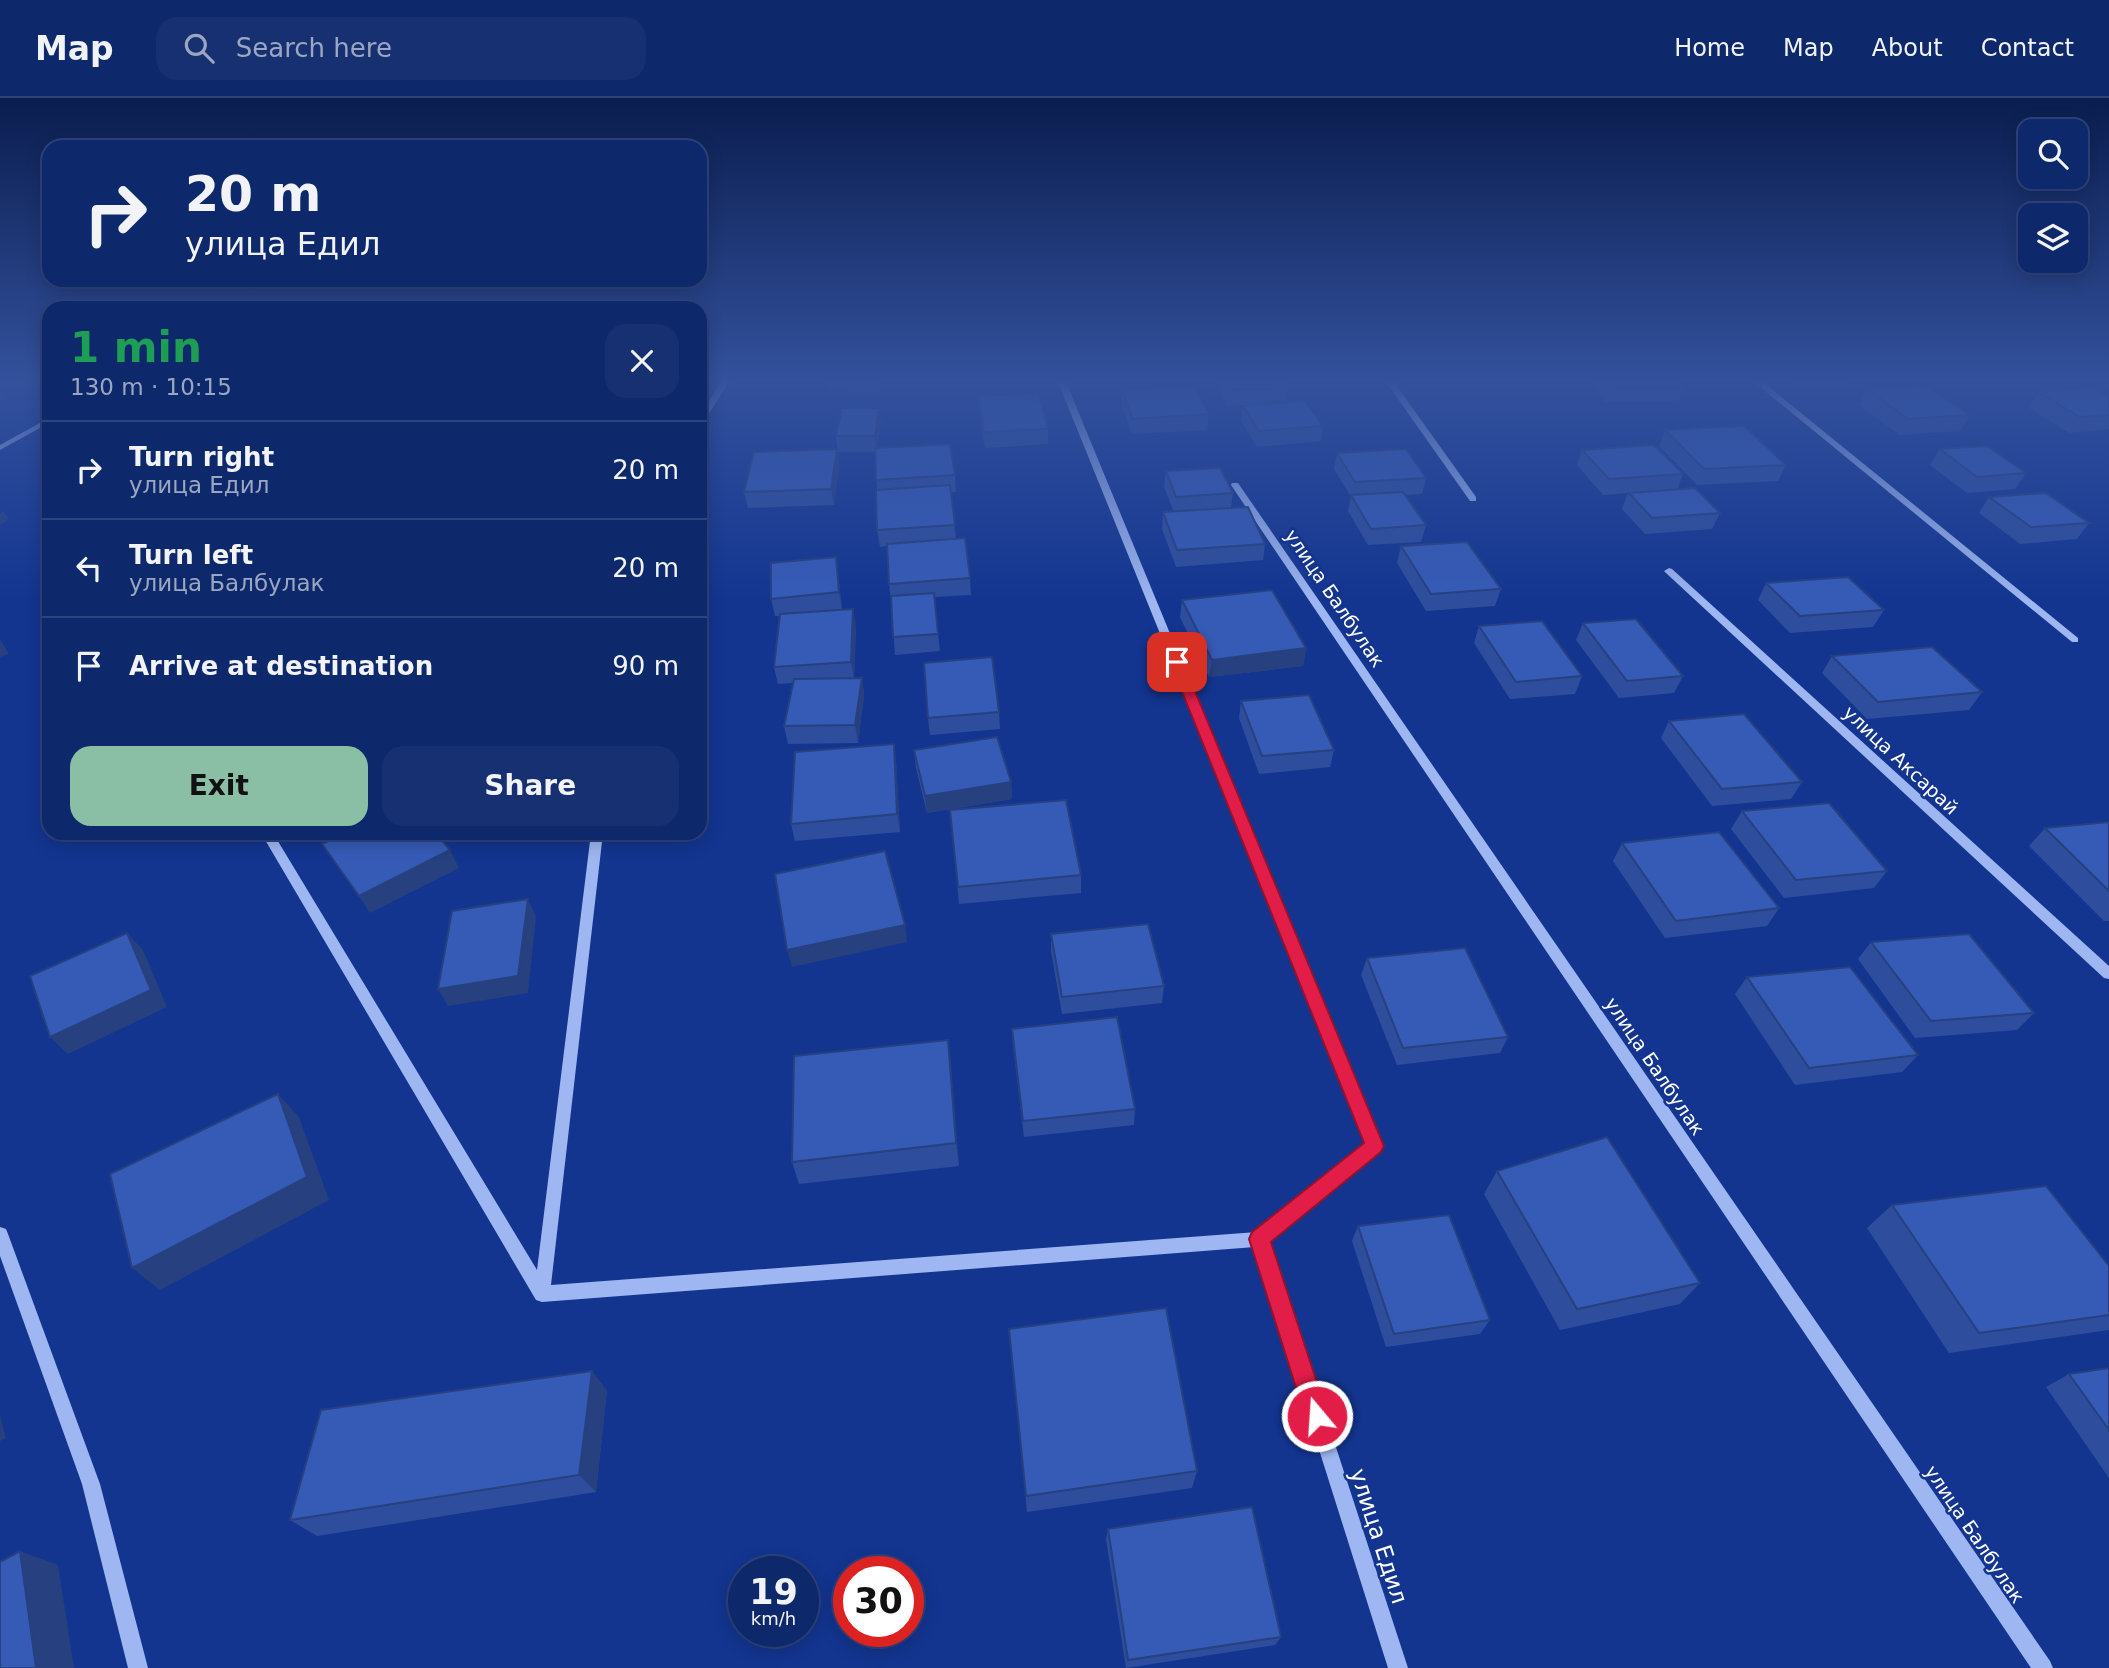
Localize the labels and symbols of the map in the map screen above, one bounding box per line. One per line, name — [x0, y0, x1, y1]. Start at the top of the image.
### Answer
street label: улица Балбулак — [1281, 525, 1389, 671]
pin — [1147, 632, 1207, 692]
street label: улица Аксарай — [1839, 701, 1963, 819]
street label: улица Балбулак — [1601, 993, 1709, 1139]
position arrow — [1280, 1379, 1354, 1453]
street label: улица Балбулак — [1921, 1461, 2029, 1607]
street label: улица Едил — [1345, 1465, 1413, 1607]
speed limit sign: 30 — [833, 1556, 924, 1647]

